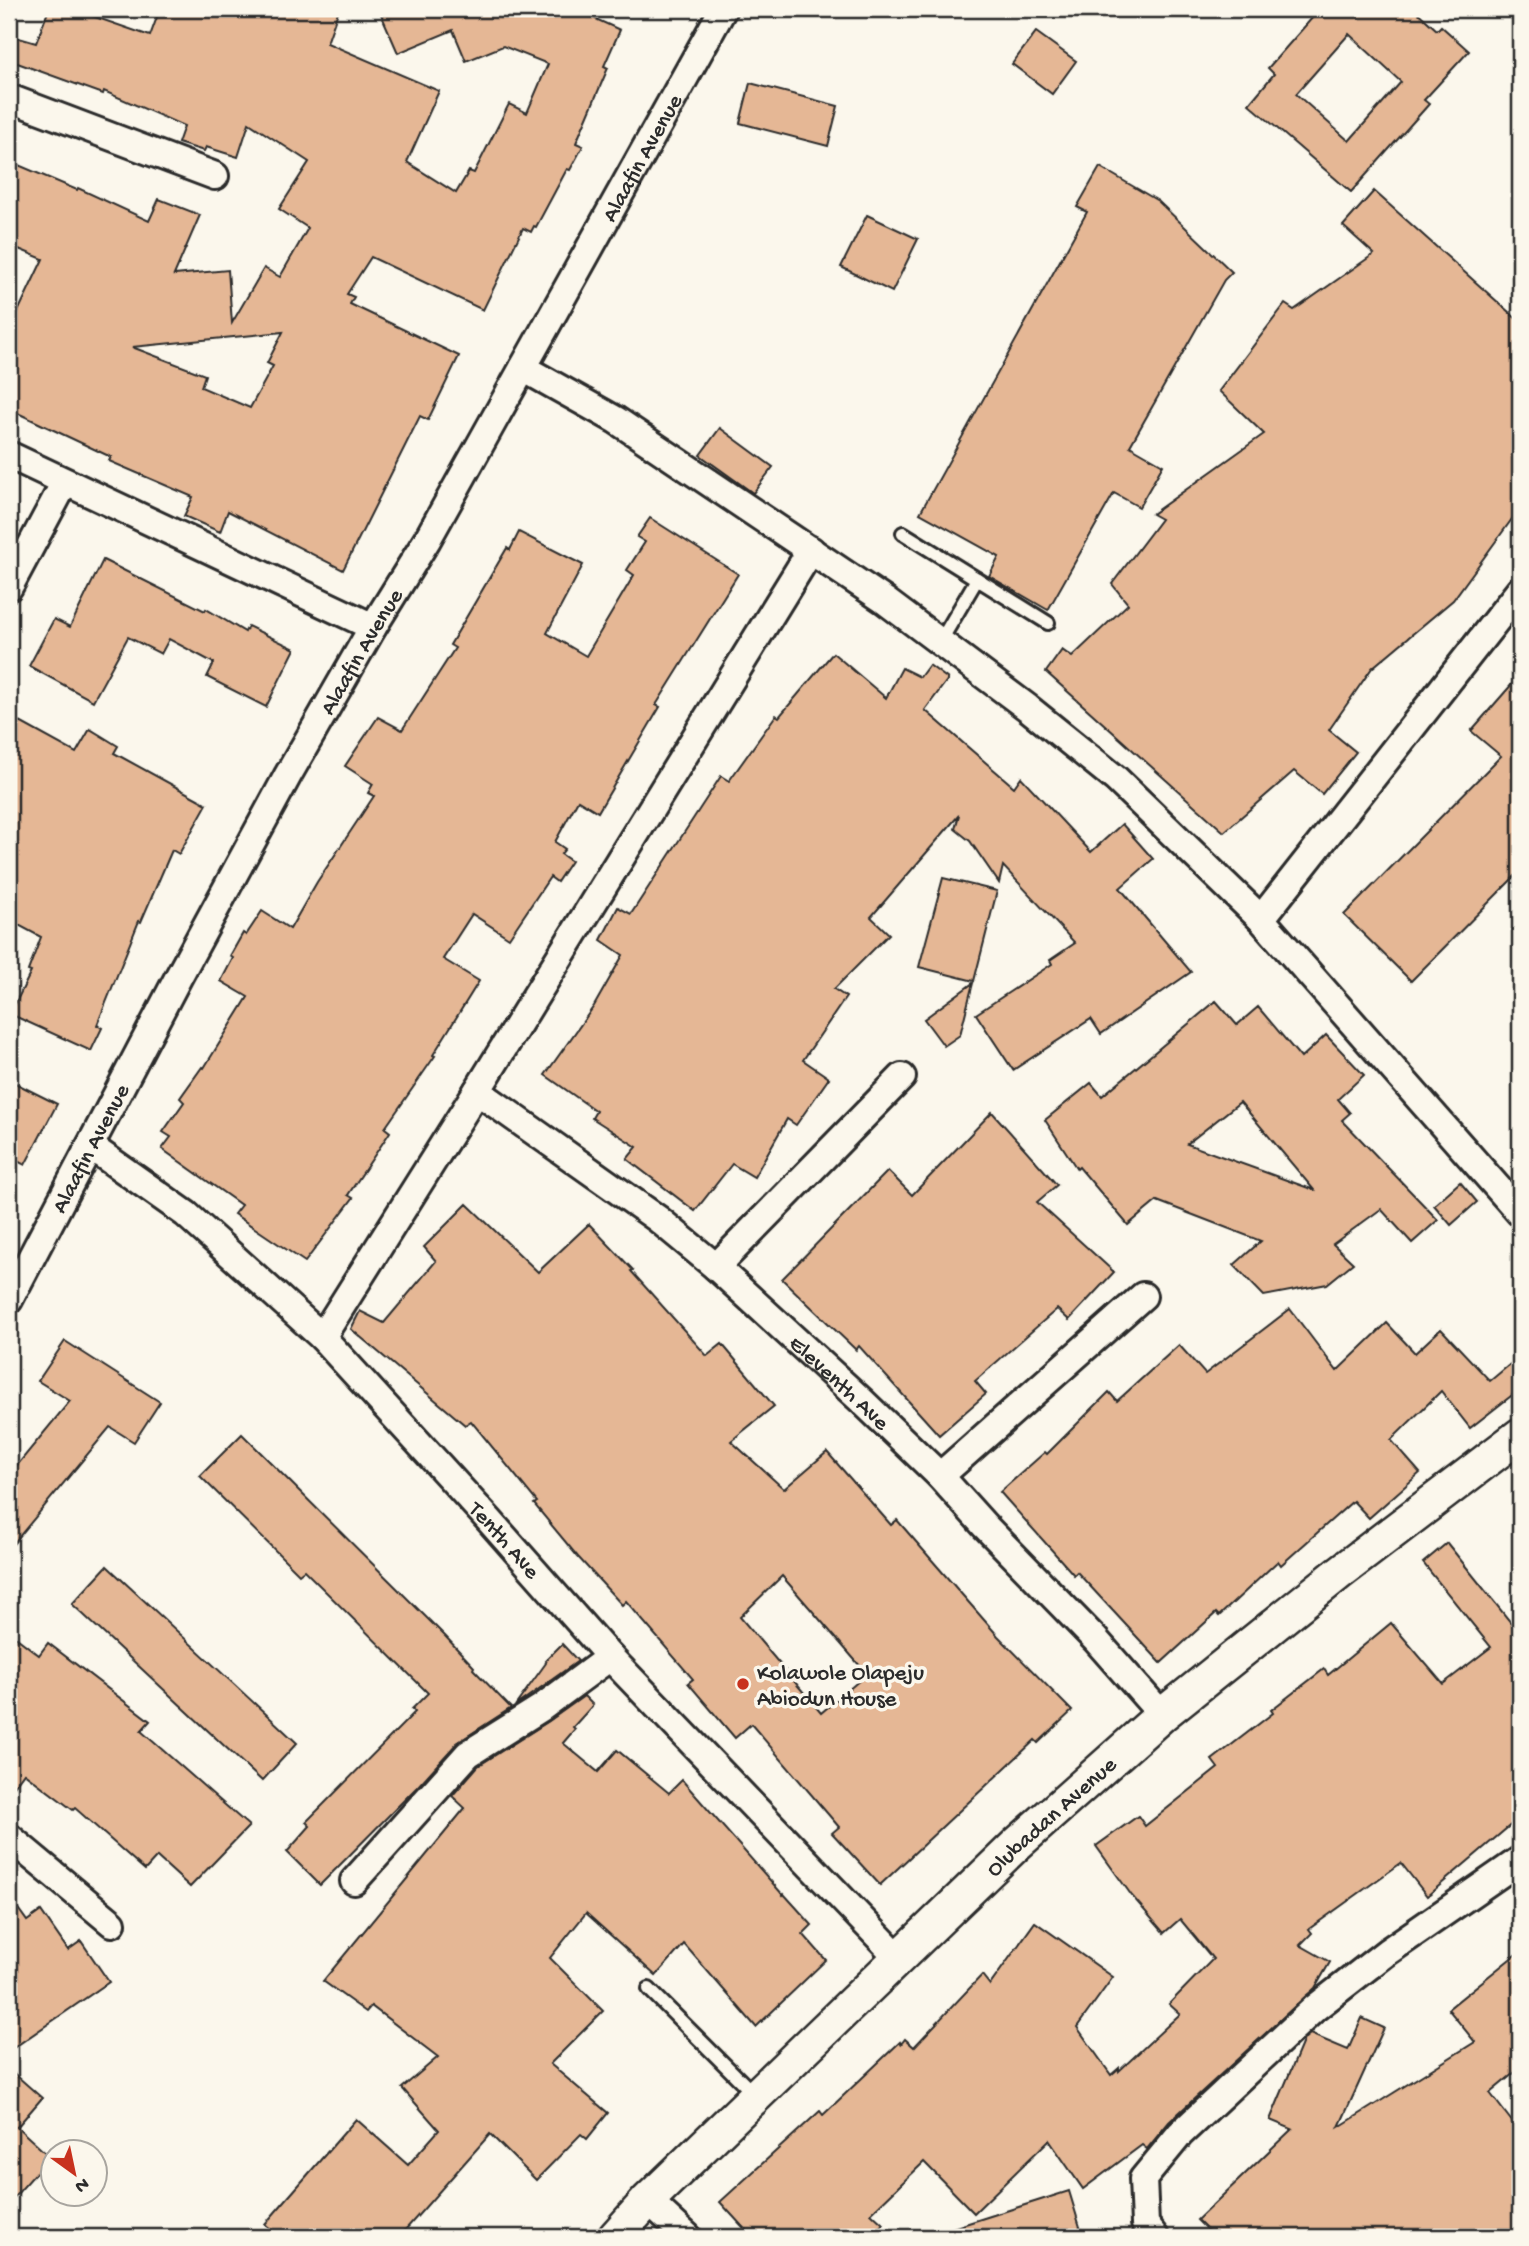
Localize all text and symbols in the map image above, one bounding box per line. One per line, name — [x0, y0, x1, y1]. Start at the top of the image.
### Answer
street label: Alaafin Avenue — [597, 89, 690, 227]
street label: Alaafin Avenue — [315, 584, 411, 721]
street label: Alaafin Avenue — [47, 1079, 137, 1218]
street label: Eleventh Ave — [782, 1331, 895, 1438]
street label: Tenth Ave — [460, 1496, 545, 1586]
place label: Kolawole Olapeju Abiodun House — [757, 1661, 924, 1714]
marker: Kolawole Olapeju Abiodun House — [735, 1676, 751, 1692]
street label: Olubadan Avenue — [982, 1751, 1124, 1884]
north arrow — [38, 2138, 108, 2208]
text: N — [70, 2171, 93, 2197]

